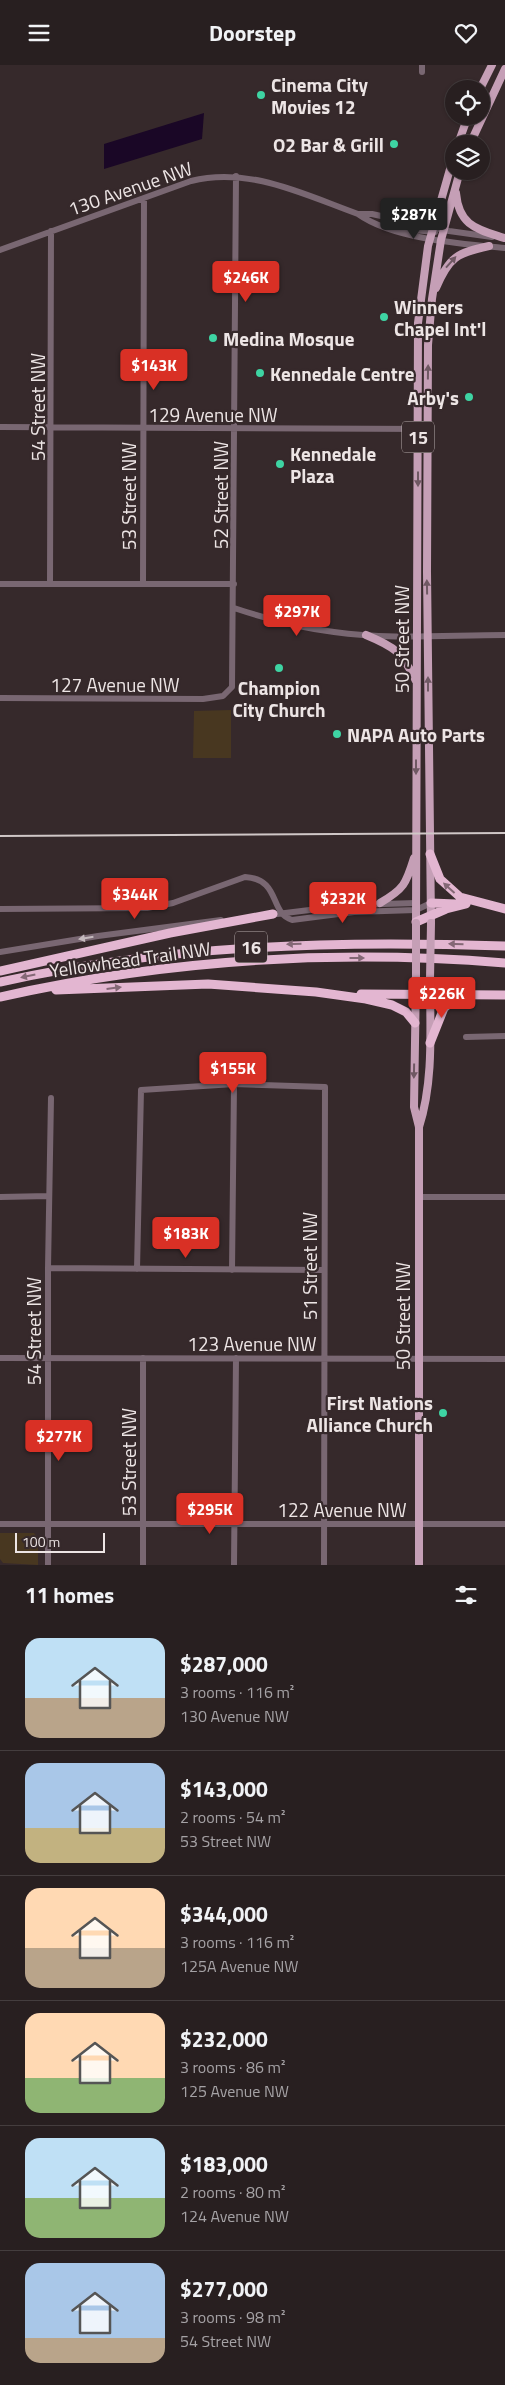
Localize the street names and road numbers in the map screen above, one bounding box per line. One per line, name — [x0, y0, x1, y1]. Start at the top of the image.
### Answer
street label: 130 Avenue NW — [64, 153, 196, 223]
street label: 54 Street NW — [23, 353, 52, 461]
street label: 129 Avenue NW — [148, 400, 278, 429]
road number: 15 — [402, 422, 434, 453]
street label: 52 Street NW — [206, 441, 235, 549]
street label: 53 Street NW — [114, 442, 143, 550]
street label: 50 Street NW — [387, 585, 416, 693]
street label: 127 Avenue NW — [50, 670, 180, 699]
road number: 16 — [235, 931, 267, 963]
street label: Yellowhead Trail NW — [48, 933, 212, 985]
street label: 51 Street NW — [295, 1212, 324, 1320]
street label: 50 Street NW — [388, 1262, 417, 1370]
street label: 54 Street NW — [19, 1277, 48, 1385]
street label: 123 Avenue NW — [187, 1329, 317, 1358]
street label: 53 Street NW — [114, 1408, 143, 1516]
street label: 122 Avenue NW — [277, 1495, 407, 1524]

